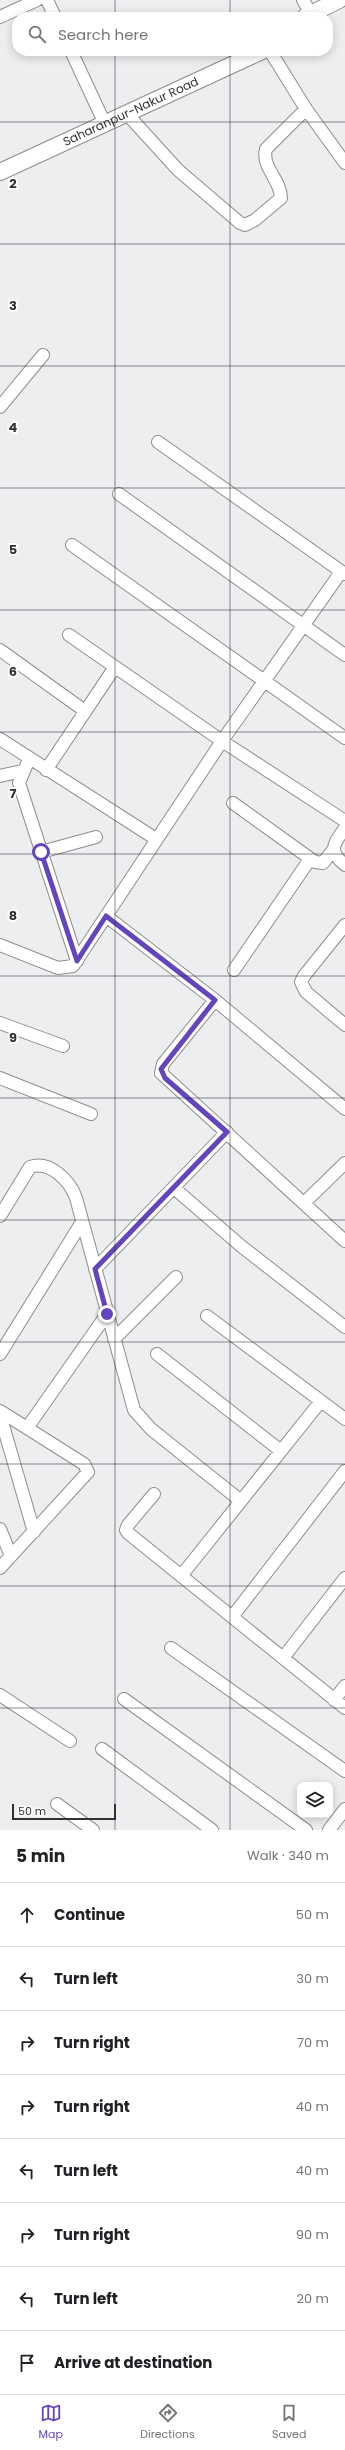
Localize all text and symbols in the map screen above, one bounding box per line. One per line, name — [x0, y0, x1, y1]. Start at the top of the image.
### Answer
search box — [12, 12, 333, 56]
icon: search — [26, 23, 48, 45]
text: Search here — [58, 24, 148, 45]
street label: Saharanpur-Nakur Road — [60, 73, 201, 150]
text: 2 — [9, 174, 17, 193]
text: 3 — [9, 296, 17, 315]
text: 4 — [9, 418, 18, 437]
text: 5 — [9, 540, 17, 559]
text: 6 — [9, 662, 17, 681]
text: 7 — [10, 784, 17, 803]
route start — [32, 843, 50, 861]
text: 8 — [9, 906, 17, 925]
text: 9 — [9, 1028, 17, 1047]
route end — [98, 1305, 116, 1323]
map controls — [297, 1782, 333, 1818]
button: layers — [297, 1782, 333, 1818]
scale bar — [12, 1802, 116, 1821]
text: 50 m — [18, 1803, 46, 1819]
text: 5 min — [16, 1844, 65, 1868]
text: Walk · 340 m — [247, 1846, 329, 1865]
icon: ahead — [16, 1904, 38, 1926]
text: Continue — [54, 1904, 125, 1925]
text: 50 m — [296, 1905, 329, 1924]
icon: left — [16, 1968, 38, 1990]
text: Turn left — [54, 1968, 118, 1989]
text: 30 m — [296, 1969, 329, 1988]
icon: right — [16, 2032, 38, 2054]
text: Turn right — [54, 2032, 130, 2053]
text: 70 m — [297, 2033, 329, 2052]
icon: right — [16, 2096, 38, 2118]
text: Turn right — [54, 2096, 130, 2117]
text: 40 m — [296, 2097, 329, 2116]
icon: left — [16, 2160, 38, 2182]
text: Turn left — [54, 2160, 118, 2181]
text: 40 m — [296, 2161, 329, 2180]
icon: right — [16, 2224, 38, 2246]
text: Turn right — [54, 2224, 130, 2245]
text: 90 m — [296, 2225, 329, 2244]
icon: left — [16, 2288, 38, 2310]
text: Turn left — [54, 2288, 118, 2309]
text: 20 m — [296, 2289, 329, 2308]
icon: arrive — [16, 2352, 38, 2374]
text: Arrive at destination — [54, 2352, 212, 2373]
tab: Map — [39, 2402, 63, 2443]
tab: Directions — [140, 2402, 195, 2443]
tab: Saved — [272, 2402, 306, 2443]

